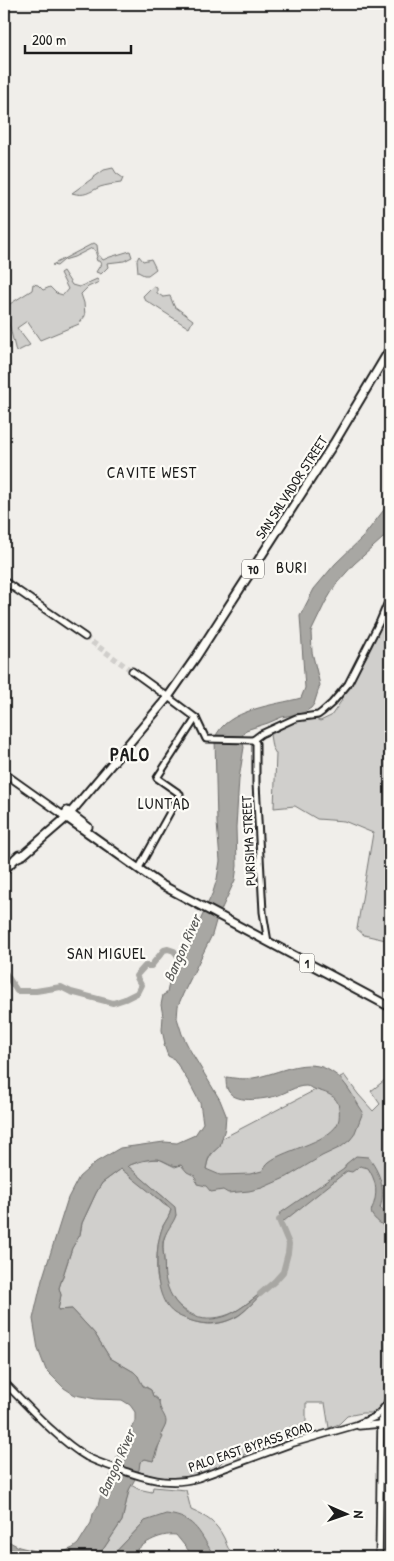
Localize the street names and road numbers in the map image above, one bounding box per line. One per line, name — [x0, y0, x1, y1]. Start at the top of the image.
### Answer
street label: SAN SALVADOR STREET — [251, 431, 332, 542]
road number: 70 — [242, 560, 264, 578]
street label: PURISIMA STREET — [236, 795, 260, 887]
road number: 1 — [300, 954, 314, 972]
street label: PALO EAST BYPASS ROAD — [186, 1416, 315, 1476]

